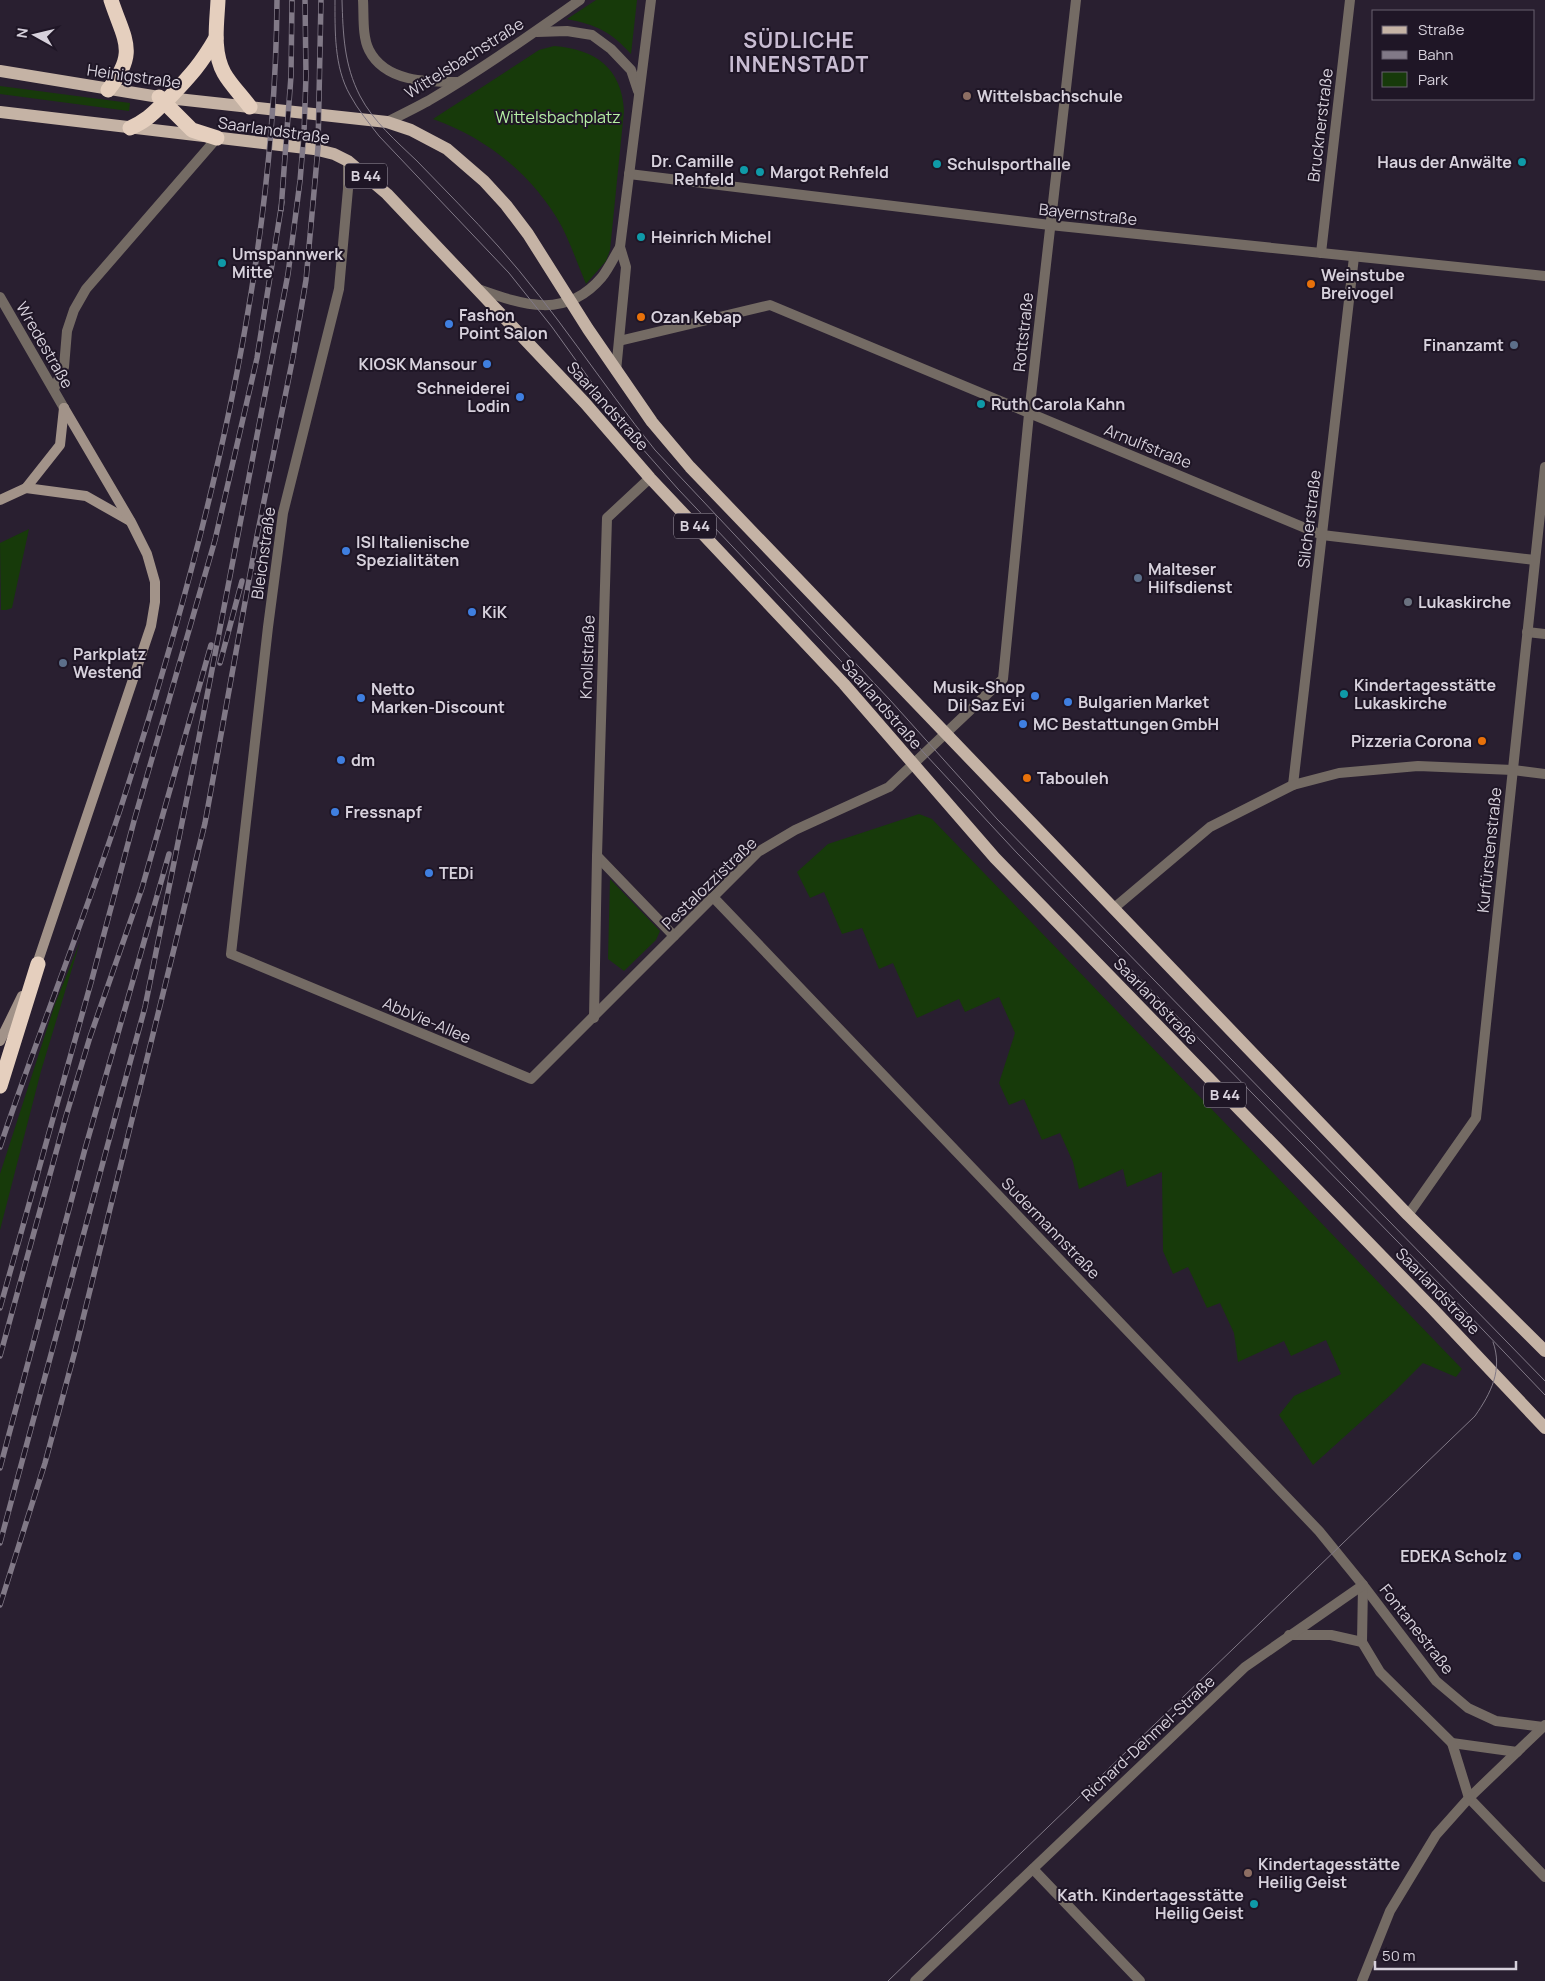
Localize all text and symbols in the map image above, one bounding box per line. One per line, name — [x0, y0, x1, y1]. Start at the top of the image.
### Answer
north arrow — [10, 10, 60, 60]
legend — [1372, 10, 1535, 100]
street label: Wittelsbachstraße — [400, 12, 528, 104]
text: Straße — [1418, 19, 1465, 40]
district label: SÜDLICHE INNENSTADT — [729, 26, 869, 78]
text: N — [12, 27, 32, 39]
text: Bahn — [1418, 44, 1453, 65]
street label: Heinigstraße — [86, 59, 182, 93]
street label: Brucknerstraße — [1302, 67, 1338, 183]
text: Park — [1418, 69, 1448, 90]
place label: Wittelsbachschule — [977, 85, 1123, 107]
marker: Wittelsbachschule — [961, 90, 973, 102]
park label: Wittelsbachplatz — [495, 106, 621, 128]
street label: Saarlandstraße — [216, 111, 332, 149]
place label: Dr. Camille Rehfeld — [651, 150, 734, 190]
place label: Haus der Anwälte — [1377, 151, 1512, 173]
place label: Schulsporthalle — [947, 153, 1071, 175]
marker: Haus der Anwälte — [1516, 156, 1528, 168]
marker: Schulsporthalle — [931, 158, 943, 170]
place label: Margot Rehfeld — [770, 161, 889, 183]
road number: B 44 — [345, 164, 387, 188]
marker: Dr. Camille Rehfeld — [738, 164, 750, 176]
marker: Margot Rehfeld — [754, 166, 766, 178]
street label: Bayernstraße — [1038, 198, 1138, 230]
place label: Heinrich Michel — [651, 226, 771, 248]
marker: Heinrich Michel — [635, 231, 647, 243]
place label: Umspannwerk Mitte — [232, 243, 343, 283]
marker: Umspannwerk Mitte — [216, 257, 228, 269]
place label: Weinstube Breivogel — [1321, 264, 1405, 304]
marker: Weinstube Breivogel — [1305, 278, 1317, 290]
street label: Rottstraße — [1008, 291, 1038, 373]
street label: Wredestraße — [11, 298, 79, 392]
place label: Fashon Point Salon — [459, 304, 548, 344]
place label: Ozan Kebap — [651, 306, 742, 328]
marker: Ozan Kebap — [635, 311, 647, 323]
marker: Fashon Point Salon — [443, 318, 455, 330]
place label: Finanzamt — [1423, 334, 1504, 356]
marker: Finanzamt — [1508, 339, 1520, 351]
place label: KIOSK Mansour — [359, 353, 477, 375]
street label: Saarlandstraße — [562, 357, 654, 455]
marker: KIOSK Mansour — [481, 358, 493, 370]
place label: Schneiderei Lodin — [416, 377, 510, 417]
marker: Schneiderei Lodin — [514, 391, 526, 403]
place label: Ruth Carola Kahn — [991, 393, 1125, 415]
marker: Ruth Carola Kahn — [975, 398, 987, 410]
street label: Arnulfstraße — [1101, 418, 1195, 474]
street label: Silcherstraße — [1292, 469, 1326, 569]
street label: Bleichstraße — [246, 505, 280, 601]
road number: B 44 — [674, 514, 716, 538]
place label: ISI Italienische Spezialitäten — [356, 531, 470, 571]
marker: ISI Italienische Spezialitäten — [340, 545, 352, 557]
place label: Malteser Hilfsdienst — [1148, 558, 1233, 598]
marker: Malteser Hilfsdienst — [1132, 572, 1144, 584]
place label: Lukaskirche — [1418, 591, 1512, 613]
marker: Lukaskirche — [1402, 596, 1414, 608]
place label: KiK — [482, 601, 508, 623]
marker: KiK — [466, 606, 478, 618]
street label: Knollstraße — [575, 615, 599, 699]
place label: Parkplatz Westend — [73, 643, 146, 683]
street label: Saarlandstraße — [837, 654, 927, 754]
marker: Parkplatz Westend — [57, 657, 69, 669]
place label: Kindertagesstätte Lukaskirche — [1354, 674, 1497, 714]
place label: Musik-Shop Dil Saz Evi — [933, 676, 1025, 716]
place label: Netto Marken-Discount — [371, 678, 505, 718]
marker: Kindertagesstätte Lukaskirche — [1338, 688, 1350, 700]
marker: Musik-Shop Dil Saz Evi — [1029, 690, 1041, 702]
place label: Bulgarien Market — [1078, 691, 1209, 713]
marker: Netto Marken-Discount — [355, 692, 367, 704]
marker: Bulgarien Market — [1062, 696, 1074, 708]
place label: MC Bestattungen GmbH — [1033, 713, 1219, 735]
marker: MC Bestattungen GmbH — [1017, 718, 1029, 730]
place label: Pizzeria Corona — [1351, 730, 1472, 752]
marker: Pizzeria Corona — [1476, 735, 1488, 747]
place label: dm — [351, 749, 375, 771]
marker: dm — [335, 754, 347, 766]
place label: Tabouleh — [1037, 767, 1109, 789]
marker: Tabouleh — [1021, 772, 1033, 784]
street label: Kurfürstenstraße — [1471, 786, 1507, 914]
place label: Fressnapf — [345, 801, 422, 823]
marker: Fressnapf — [329, 806, 341, 818]
street label: Pestalozzistraße — [657, 832, 761, 934]
place label: TEDi — [439, 862, 474, 884]
marker: TEDi — [423, 867, 435, 879]
street label: Saarlandstraße — [1109, 953, 1203, 1049]
street label: AbbVie-Allee — [380, 992, 474, 1048]
road number: B 44 — [1204, 1082, 1246, 1108]
street label: Sudermannstraße — [997, 1172, 1105, 1284]
street label: Saarlandstraße — [1391, 1243, 1485, 1339]
place label: EDEKA Scholz — [1400, 1545, 1507, 1567]
marker: EDEKA Scholz — [1511, 1550, 1523, 1562]
street label: Fontanestraße — [1375, 1579, 1459, 1679]
street label: Richard-Dehmel-Straße — [1076, 1670, 1220, 1806]
place label: Kindertagesstätte Heilig Geist — [1258, 1853, 1401, 1893]
marker: Kindertagesstätte Heilig Geist — [1242, 1867, 1254, 1879]
place label: Kath. Kindertagesstätte Heilig Geist — [1057, 1884, 1244, 1924]
marker: Kath. Kindertagesstätte Heilig Geist — [1248, 1898, 1260, 1910]
scale bar — [1375, 1938, 1516, 1970]
text: 50 m — [1382, 1945, 1416, 1966]

